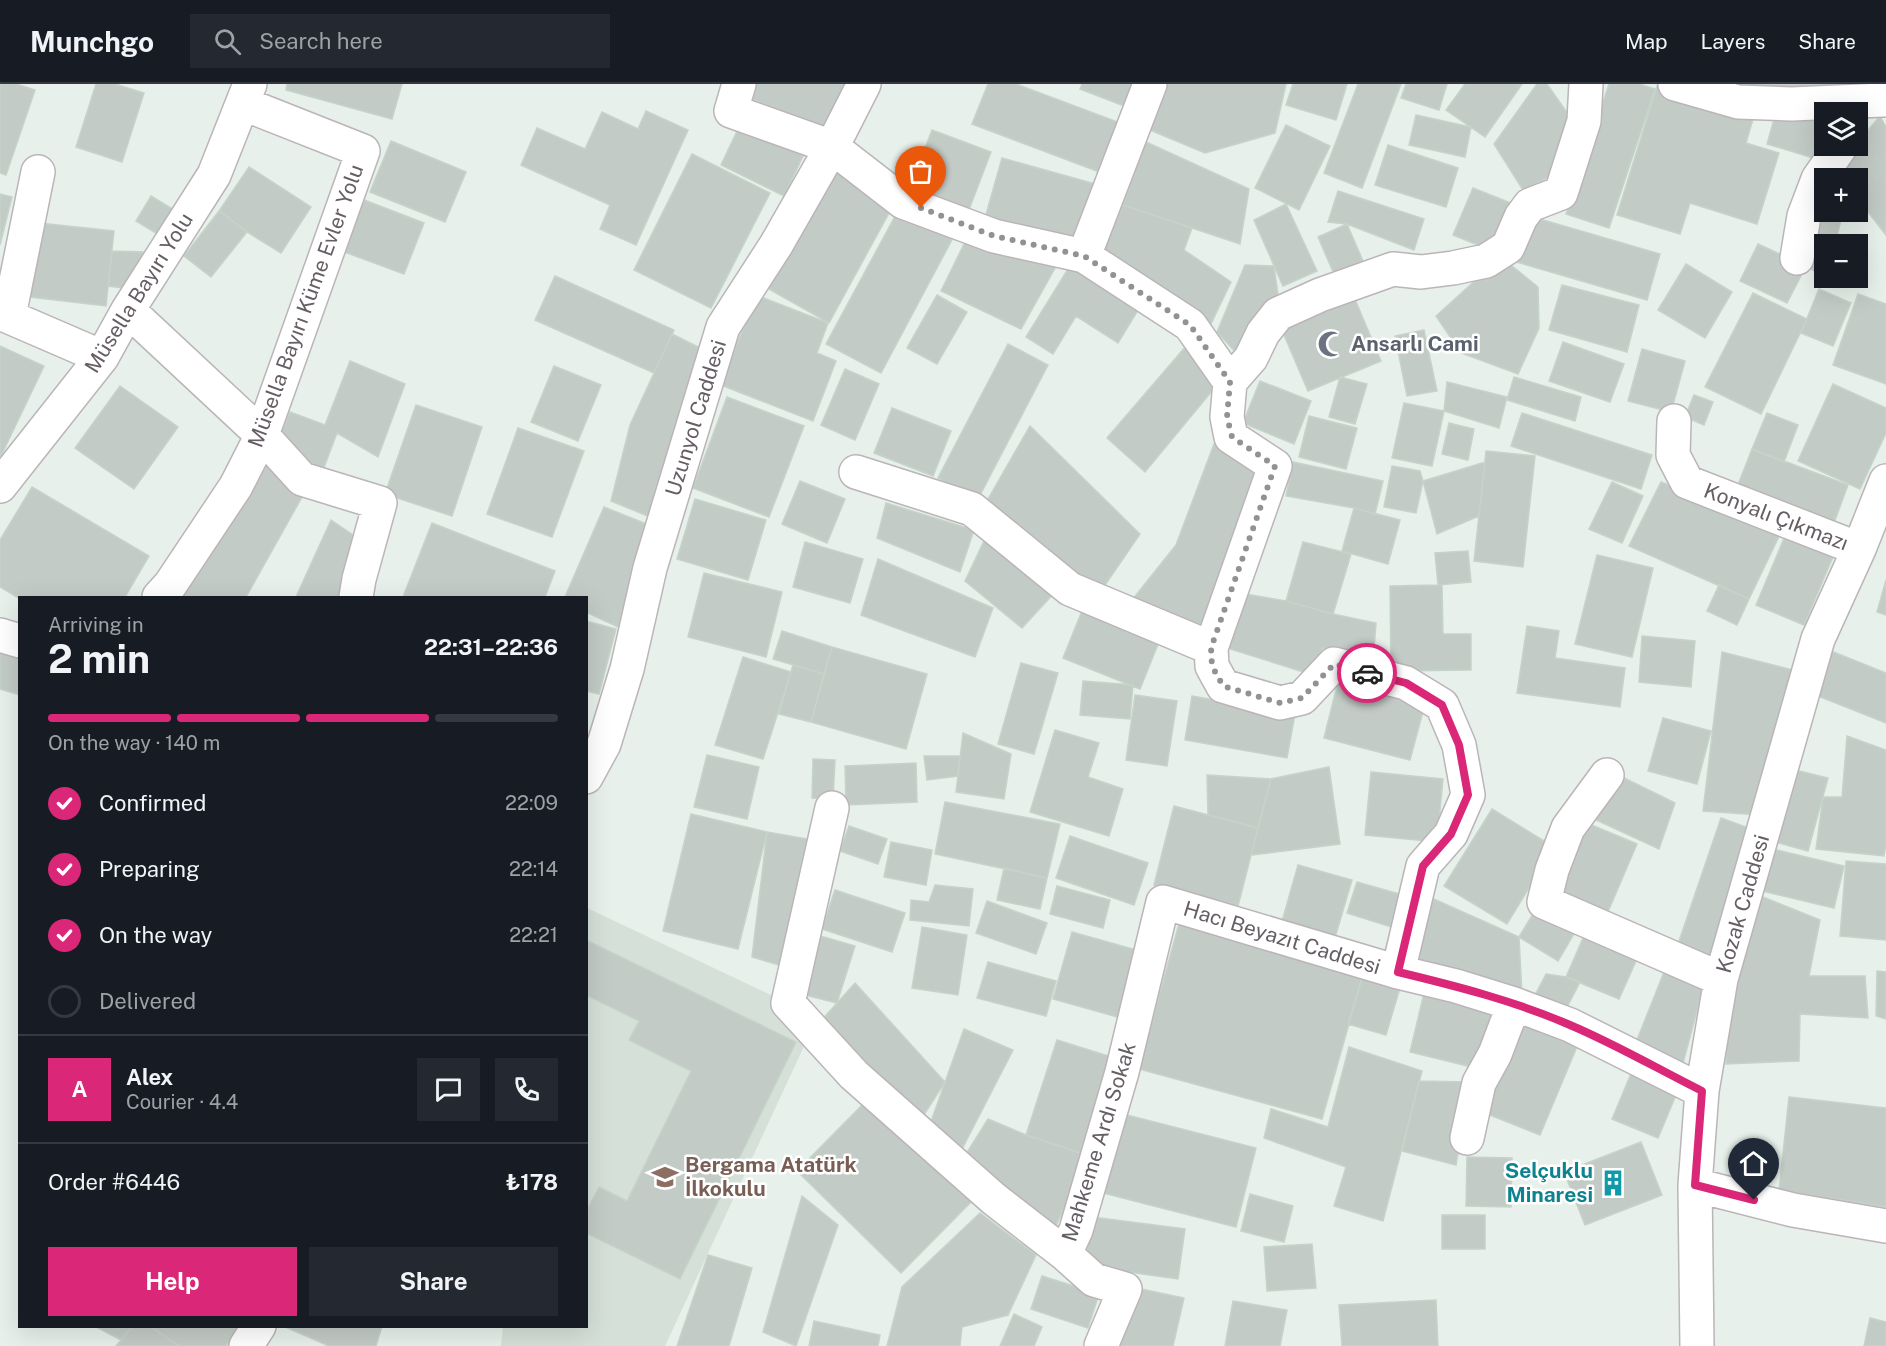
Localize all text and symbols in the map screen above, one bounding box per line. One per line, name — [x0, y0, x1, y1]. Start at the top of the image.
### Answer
search box — [190, 14, 610, 68]
text: Munchgo — [30, 25, 154, 58]
icon: search — [211, 25, 244, 58]
text: Search here — [259, 28, 383, 54]
text: Map — [1625, 29, 1668, 54]
text: Layers — [1701, 29, 1765, 54]
text: Share — [1798, 29, 1856, 54]
map controls — [1814, 102, 1868, 288]
button: layers — [1814, 102, 1868, 156]
pin — [895, 146, 946, 208]
icon: bag — [904, 155, 937, 188]
street label: Müsella Bayırı Küme Evler Yolu — [243, 161, 368, 451]
button: + — [1814, 168, 1868, 222]
street label: Müsella Bayırı Yolu — [79, 208, 198, 377]
button: − — [1814, 234, 1868, 288]
mosque icon: Ansarlı Cami — [1316, 329, 1346, 359]
place label: Ansarlı Cami — [1351, 331, 1478, 356]
street label: Uzunyol Caddesi — [660, 337, 731, 499]
street label: Konyalı Çıkmazı — [1700, 477, 1852, 556]
text: Arriving in — [48, 613, 143, 637]
text: 22:31–22:36 — [424, 634, 558, 660]
text: 2 min — [48, 636, 150, 682]
courier — [1337, 643, 1397, 703]
icon: car — [1351, 657, 1384, 690]
text: On the way · 140 m — [48, 731, 220, 755]
icon: check — [48, 787, 81, 820]
text: Confirmed — [99, 790, 206, 816]
text: 22:09 — [505, 791, 558, 815]
street label: Kozak Caddesi — [1711, 832, 1774, 976]
icon: check — [48, 853, 81, 886]
text: Preparing — [99, 856, 200, 882]
text: 22:14 — [509, 857, 558, 881]
street label: Hacı Beyazıt Caddesi — [1181, 896, 1384, 979]
icon: check — [48, 919, 81, 952]
text: On the way — [99, 922, 212, 948]
text: 22:21 — [509, 923, 558, 947]
text: Delivered — [99, 988, 196, 1014]
street label: Mahkeme Ardı Sokak — [1056, 1039, 1141, 1245]
button: chat — [417, 1058, 480, 1121]
button: phone — [495, 1058, 558, 1121]
text: Alex — [126, 1064, 173, 1090]
text: A — [72, 1076, 87, 1102]
text: Courier · 4.4 — [126, 1090, 238, 1114]
pin — [1728, 1138, 1779, 1200]
icon: home — [1737, 1147, 1770, 1180]
place label: Bergama Atatürk İlkokulu — [685, 1152, 857, 1201]
place label: Selçuklu Minaresi — [1505, 1158, 1593, 1207]
school or university icon: Bergama Atatürk İlkokulu — [650, 1162, 680, 1192]
building icon: Selçuklu Minaresi — [1598, 1168, 1628, 1198]
text: Order #6446 — [48, 1169, 180, 1195]
text: ₺178 — [506, 1169, 558, 1195]
button: Help — [48, 1247, 297, 1316]
button: Share — [309, 1247, 558, 1316]

